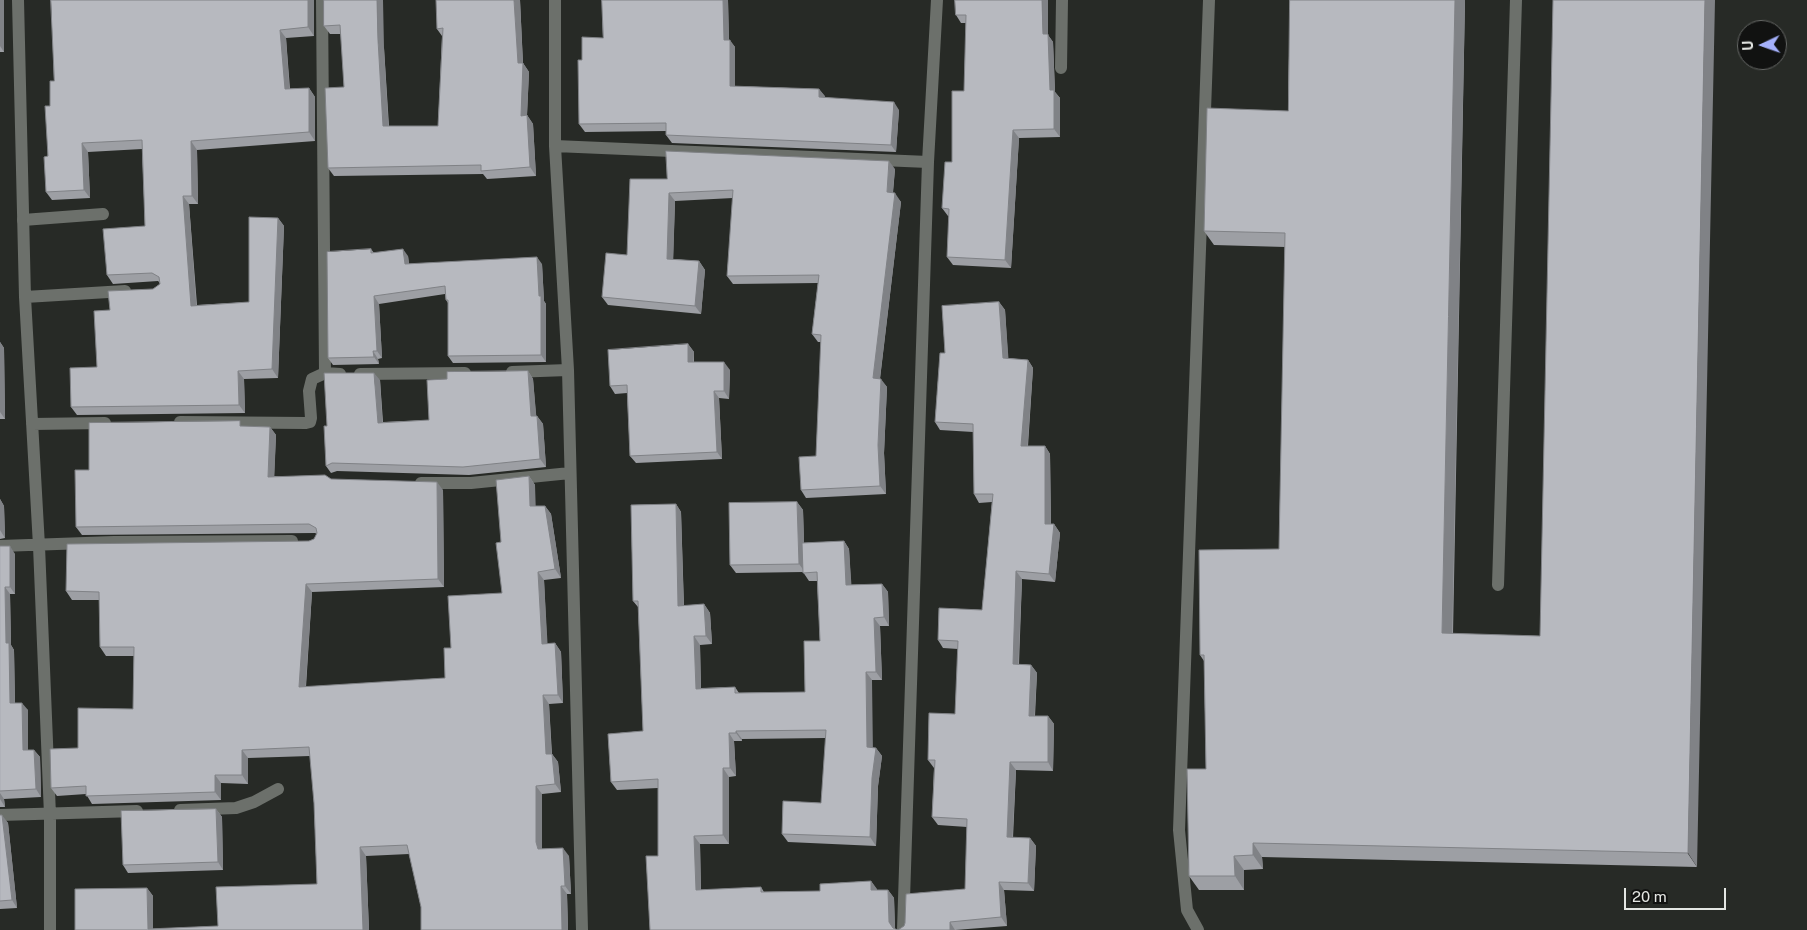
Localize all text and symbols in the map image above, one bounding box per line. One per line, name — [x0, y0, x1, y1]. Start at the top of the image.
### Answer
north arrow — [1737, 20, 1787, 70]
text: U — [1740, 40, 1756, 51]
scale bar — [1627, 878, 1730, 910]
text: 20 m — [1632, 888, 1667, 905]

